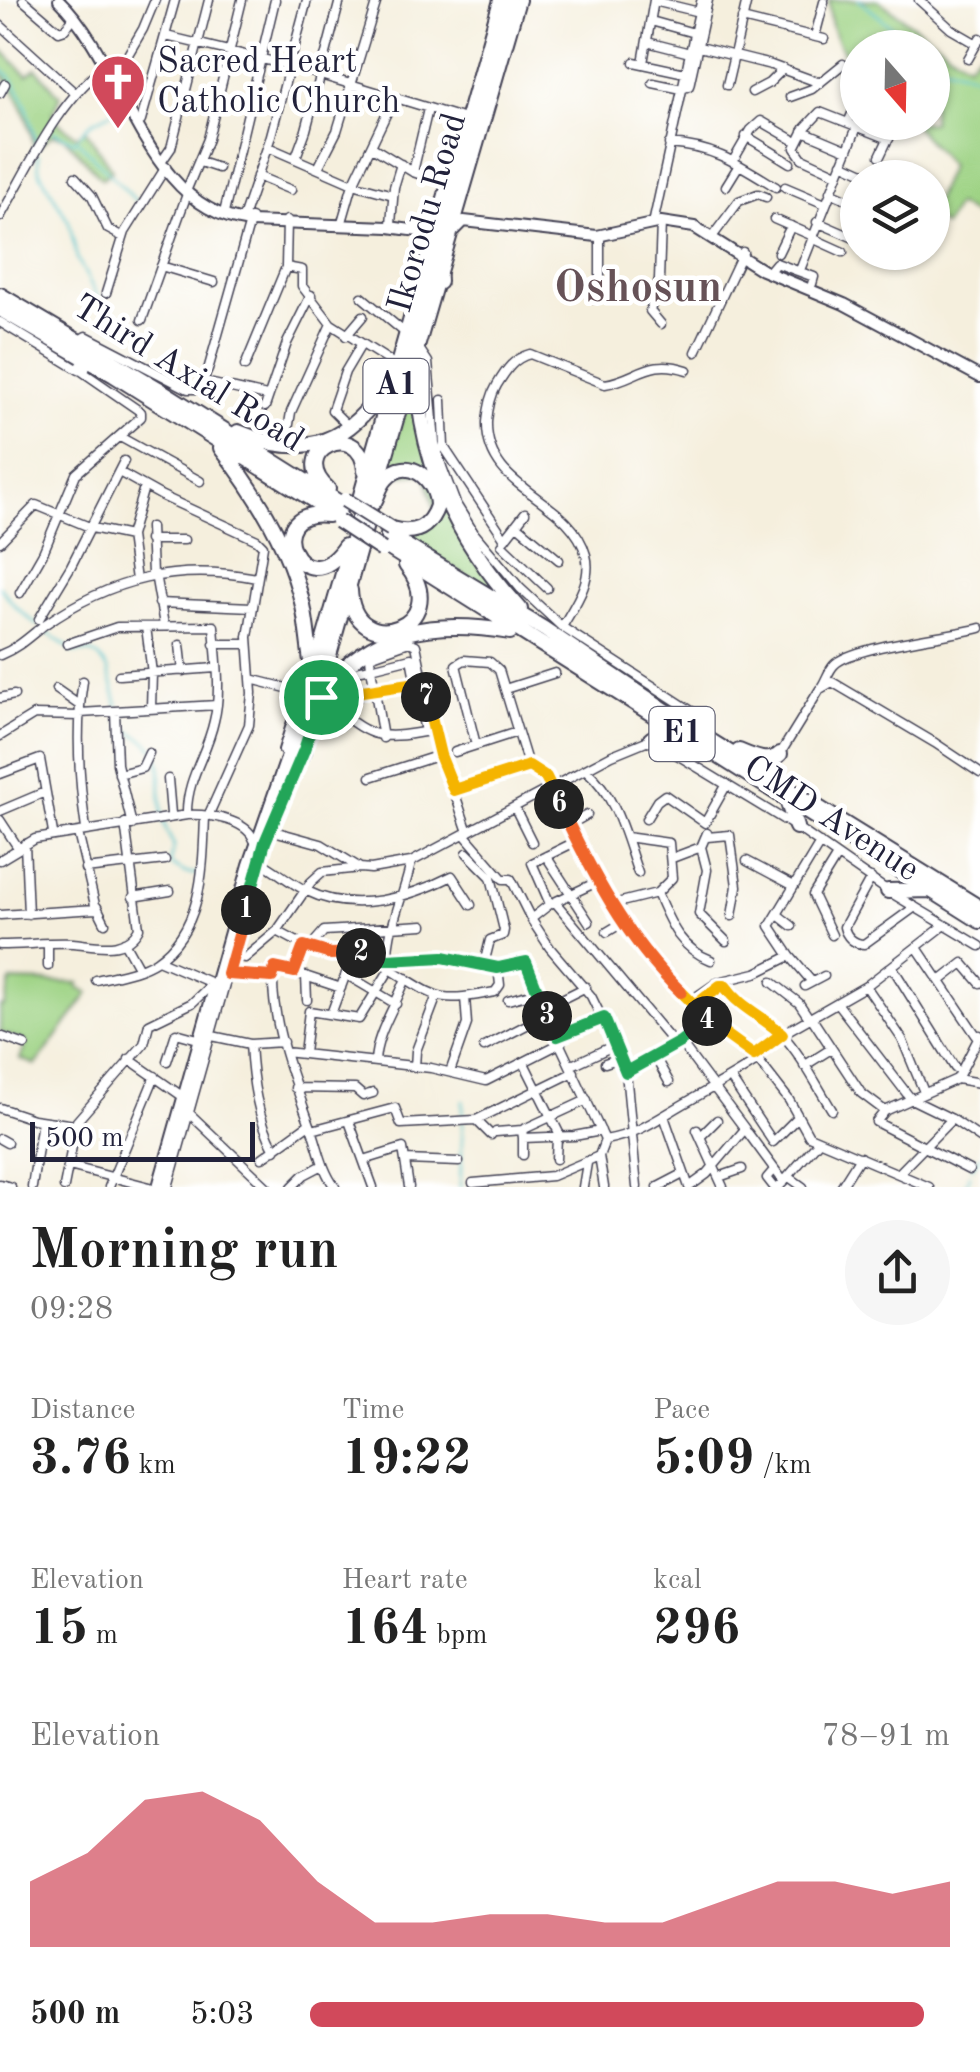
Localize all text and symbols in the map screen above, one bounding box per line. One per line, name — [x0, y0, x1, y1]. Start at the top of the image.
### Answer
north arrow — [840, 30, 950, 140]
map controls — [840, 30, 950, 270]
place label: Sacred Heart Catholic Church — [157, 45, 400, 120]
church icon: Sacred Heart Catholic Church — [88, 52, 148, 131]
street label: Ikorodu Road — [383, 109, 473, 317]
button: layers — [840, 160, 950, 270]
district label: Oshosun — [554, 267, 722, 312]
street label: Third Axial Road — [66, 289, 310, 459]
road number: A1 — [364, 359, 428, 413]
pin — [279, 655, 364, 740]
icon: arrive — [294, 670, 349, 725]
pin: 7 — [401, 672, 451, 722]
text: 7 — [418, 683, 434, 711]
road number: E1 — [650, 707, 714, 761]
street label: CMD Avenue — [737, 750, 925, 888]
pin: 6 — [534, 779, 584, 829]
text: 6 — [551, 790, 567, 818]
pin: 1 — [221, 885, 271, 935]
text: 1 — [238, 896, 254, 924]
pin: 2 — [336, 928, 386, 978]
text: 2 — [353, 939, 369, 967]
pin: 3 — [522, 991, 572, 1041]
pin: 4 — [682, 996, 732, 1046]
text: 3 — [539, 1002, 555, 1030]
text: 4 — [699, 1007, 715, 1035]
scale bar — [30, 1117, 255, 1162]
text: 500 m — [45, 1125, 124, 1153]
button: share — [845, 1220, 950, 1325]
text: Morning run — [30, 1225, 339, 1280]
text: 09:28 — [30, 1294, 113, 1326]
text: Distance — [30, 1397, 135, 1425]
text: Time — [342, 1397, 404, 1425]
text: Pace — [653, 1397, 710, 1425]
text: 3.76 — [30, 1435, 131, 1485]
text: 19:22 — [342, 1435, 472, 1485]
text: 5:09 — [653, 1435, 754, 1485]
text: km — [131, 1452, 176, 1480]
text: /km — [754, 1452, 812, 1480]
text: Elevation — [30, 1567, 144, 1595]
text: Heart rate — [342, 1567, 468, 1595]
text: kcal — [653, 1567, 702, 1595]
text: 15 — [30, 1605, 88, 1655]
text: 164 — [342, 1605, 429, 1655]
text: 296 — [653, 1605, 740, 1655]
text: m — [88, 1622, 118, 1650]
text: bpm — [429, 1622, 488, 1650]
text: Elevation — [30, 1721, 160, 1753]
text: 78–91 m — [822, 1721, 950, 1753]
text: 500 m — [30, 1999, 120, 2031]
text: 5:03 — [190, 1999, 255, 2031]

